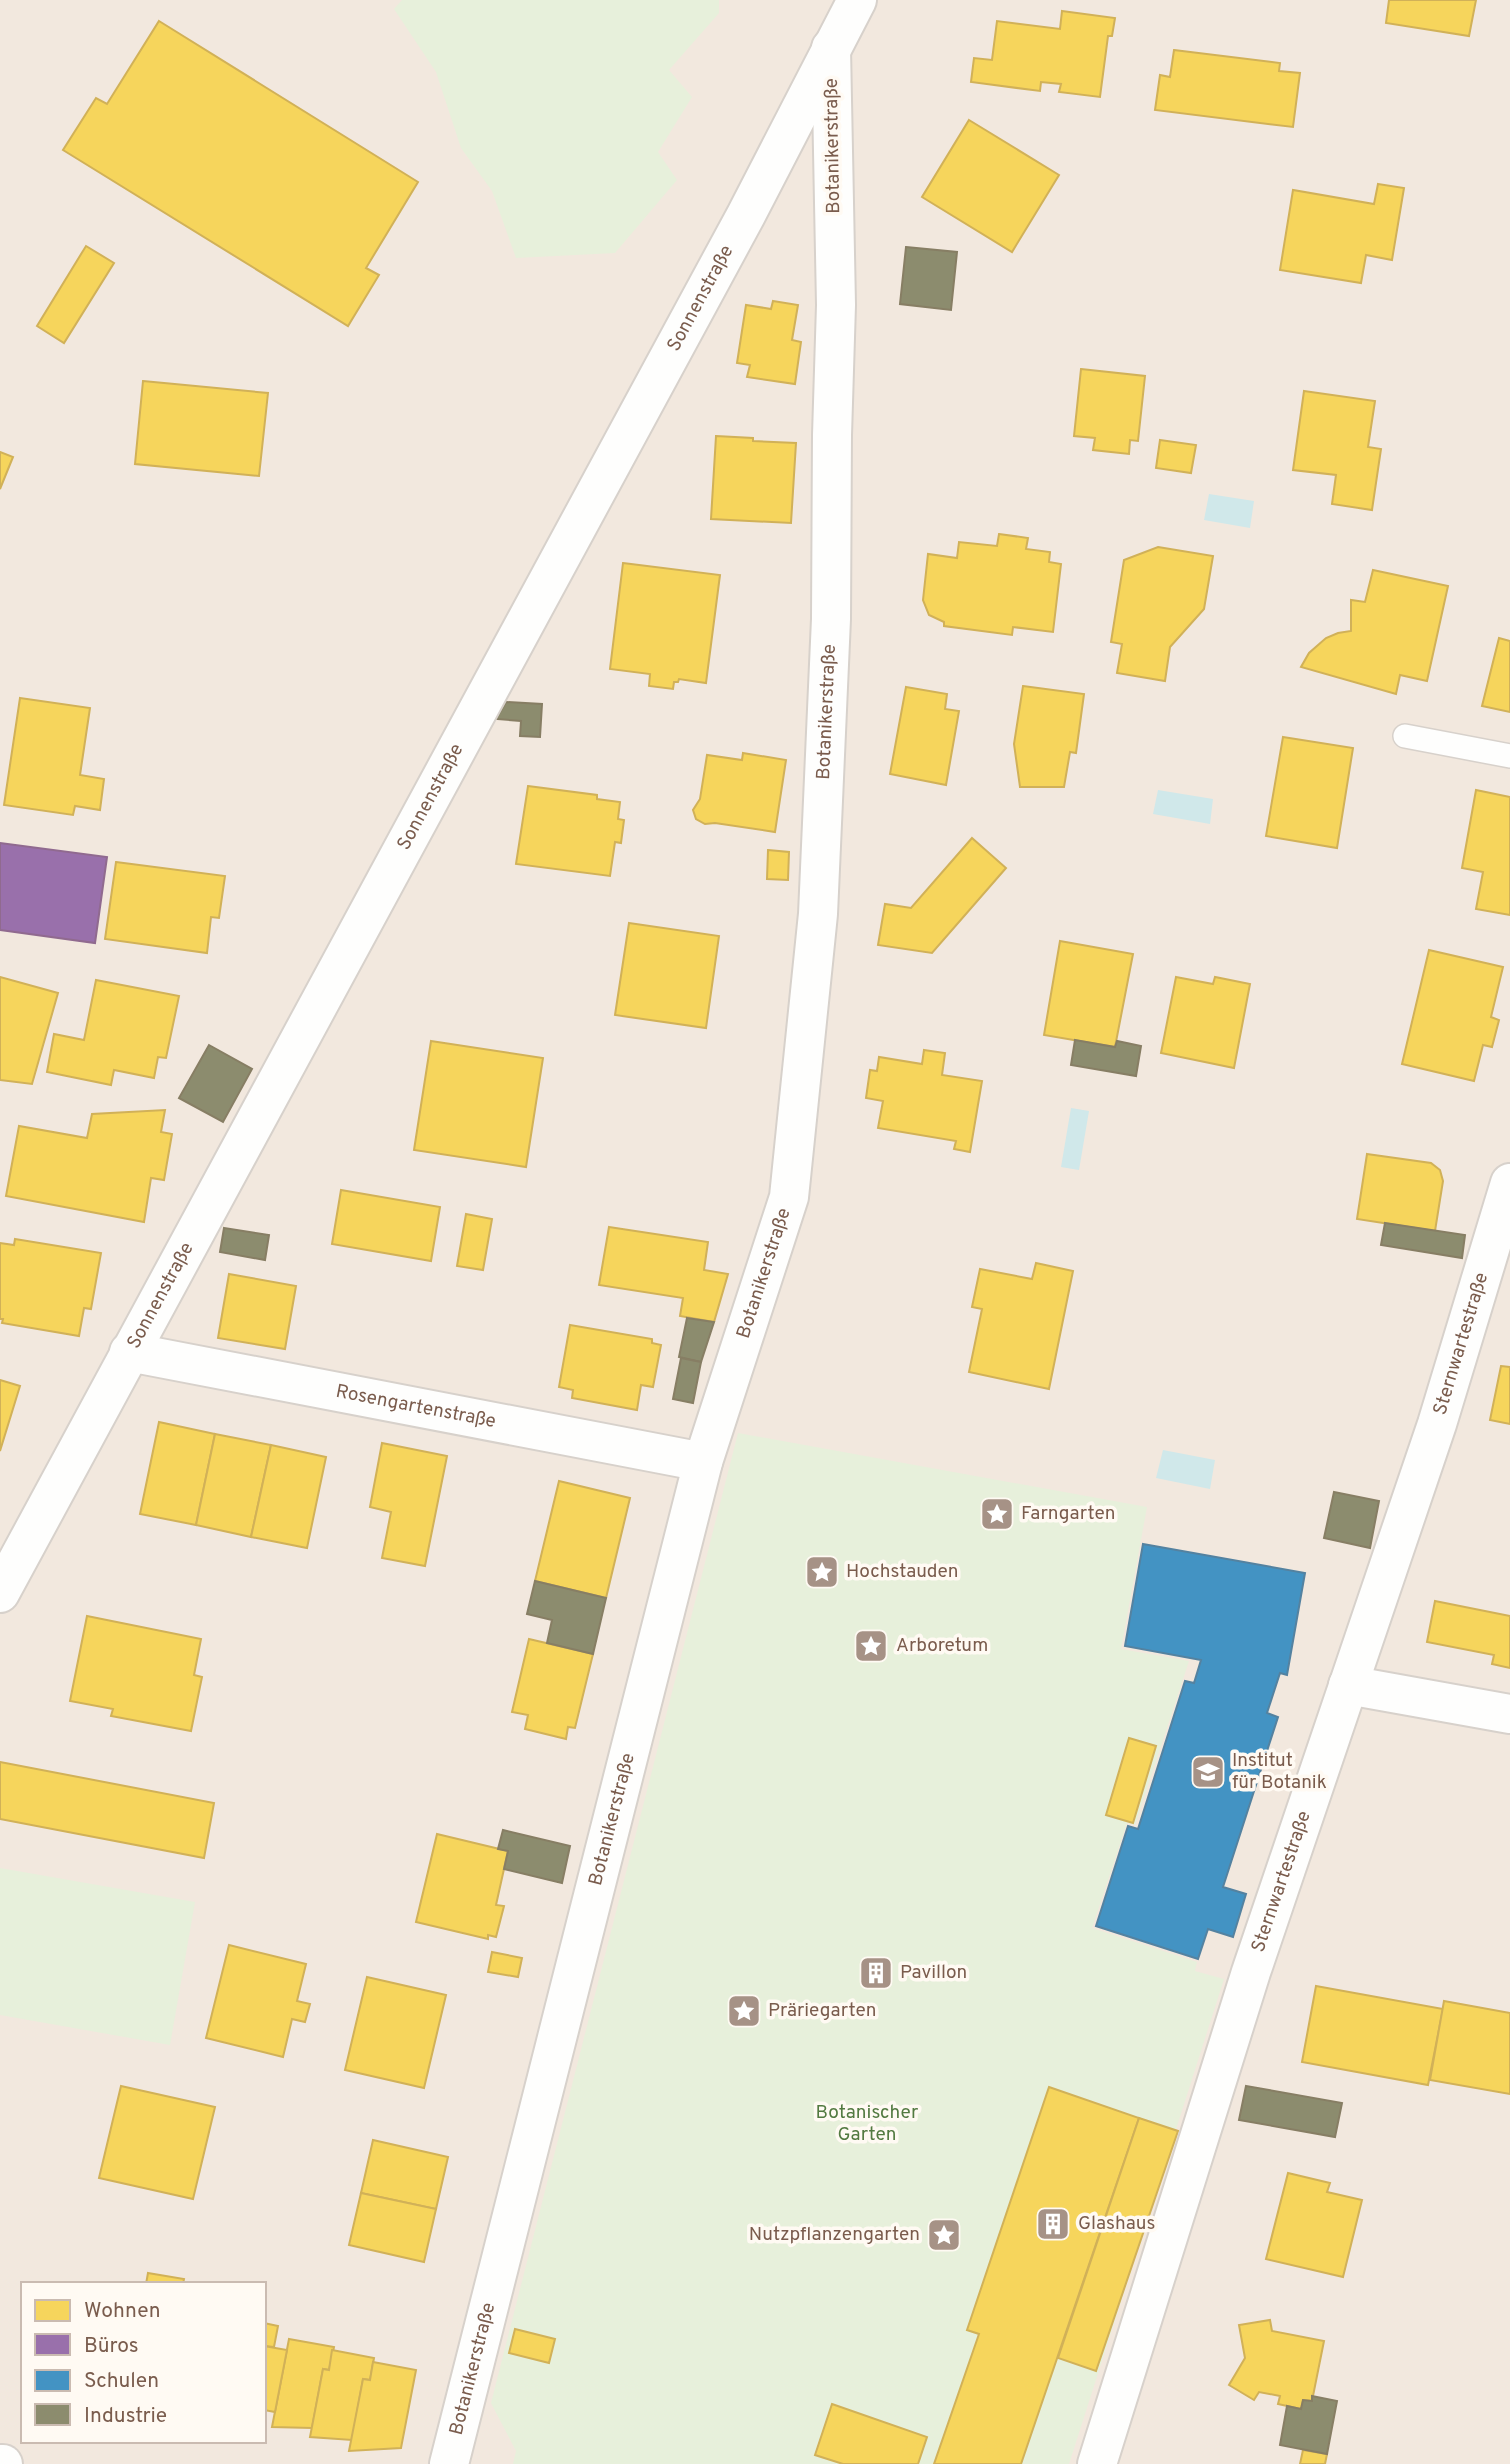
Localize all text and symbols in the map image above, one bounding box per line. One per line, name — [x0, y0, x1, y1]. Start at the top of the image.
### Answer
street label: Botanikerstraße — [820, 78, 846, 214]
street label: Sonnenstraße — [662, 241, 739, 356]
street label: Botanikerstraße — [812, 644, 842, 780]
street label: Sonnenstraße — [392, 740, 469, 855]
street label: Botanikerstraße — [732, 1205, 797, 1342]
street label: Sonnenstraße — [122, 1238, 199, 1353]
street label: Sternwartestraße — [1428, 1270, 1494, 1418]
street label: Rosengartenstraße — [334, 1380, 498, 1434]
place icon: Farngarten — [978, 1495, 1016, 1533]
place label: Farngarten — [1021, 1502, 1116, 1526]
place icon: Hochstauden — [803, 1553, 841, 1591]
place label: Hochstauden — [846, 1560, 959, 1584]
place icon: Arboretum — [852, 1627, 890, 1665]
place label: Arboretum — [896, 1634, 988, 1658]
place label: Institut für Botanik — [1232, 1749, 1327, 1795]
street label: Botanikerstraße — [584, 1751, 641, 1888]
school or university icon: Institut für Botanik — [1189, 1753, 1227, 1791]
street label: Sternwartestraße — [1247, 1808, 1317, 1955]
building icon: Pavillon — [857, 1954, 895, 1992]
place label: Pavillon — [900, 1961, 967, 1985]
place icon: Präriegarten — [725, 1992, 763, 2030]
place label: Präriegarten — [768, 1999, 877, 2023]
park label: Botanischer Garten — [816, 2101, 919, 2147]
building icon: Glashaus — [1034, 2205, 1072, 2243]
place label: Glashaus — [1078, 2212, 1155, 2236]
place icon: Nutzpflanzengarten — [925, 2216, 963, 2254]
place label: Nutzpflanzengarten — [749, 2223, 920, 2247]
legend — [21, 2282, 266, 2443]
text: Wohnen — [84, 2298, 161, 2325]
street label: Botanikerstraße — [445, 2300, 501, 2438]
text: Büros — [84, 2333, 139, 2360]
text: Schulen — [84, 2368, 159, 2395]
text: Industrie — [84, 2403, 167, 2430]

